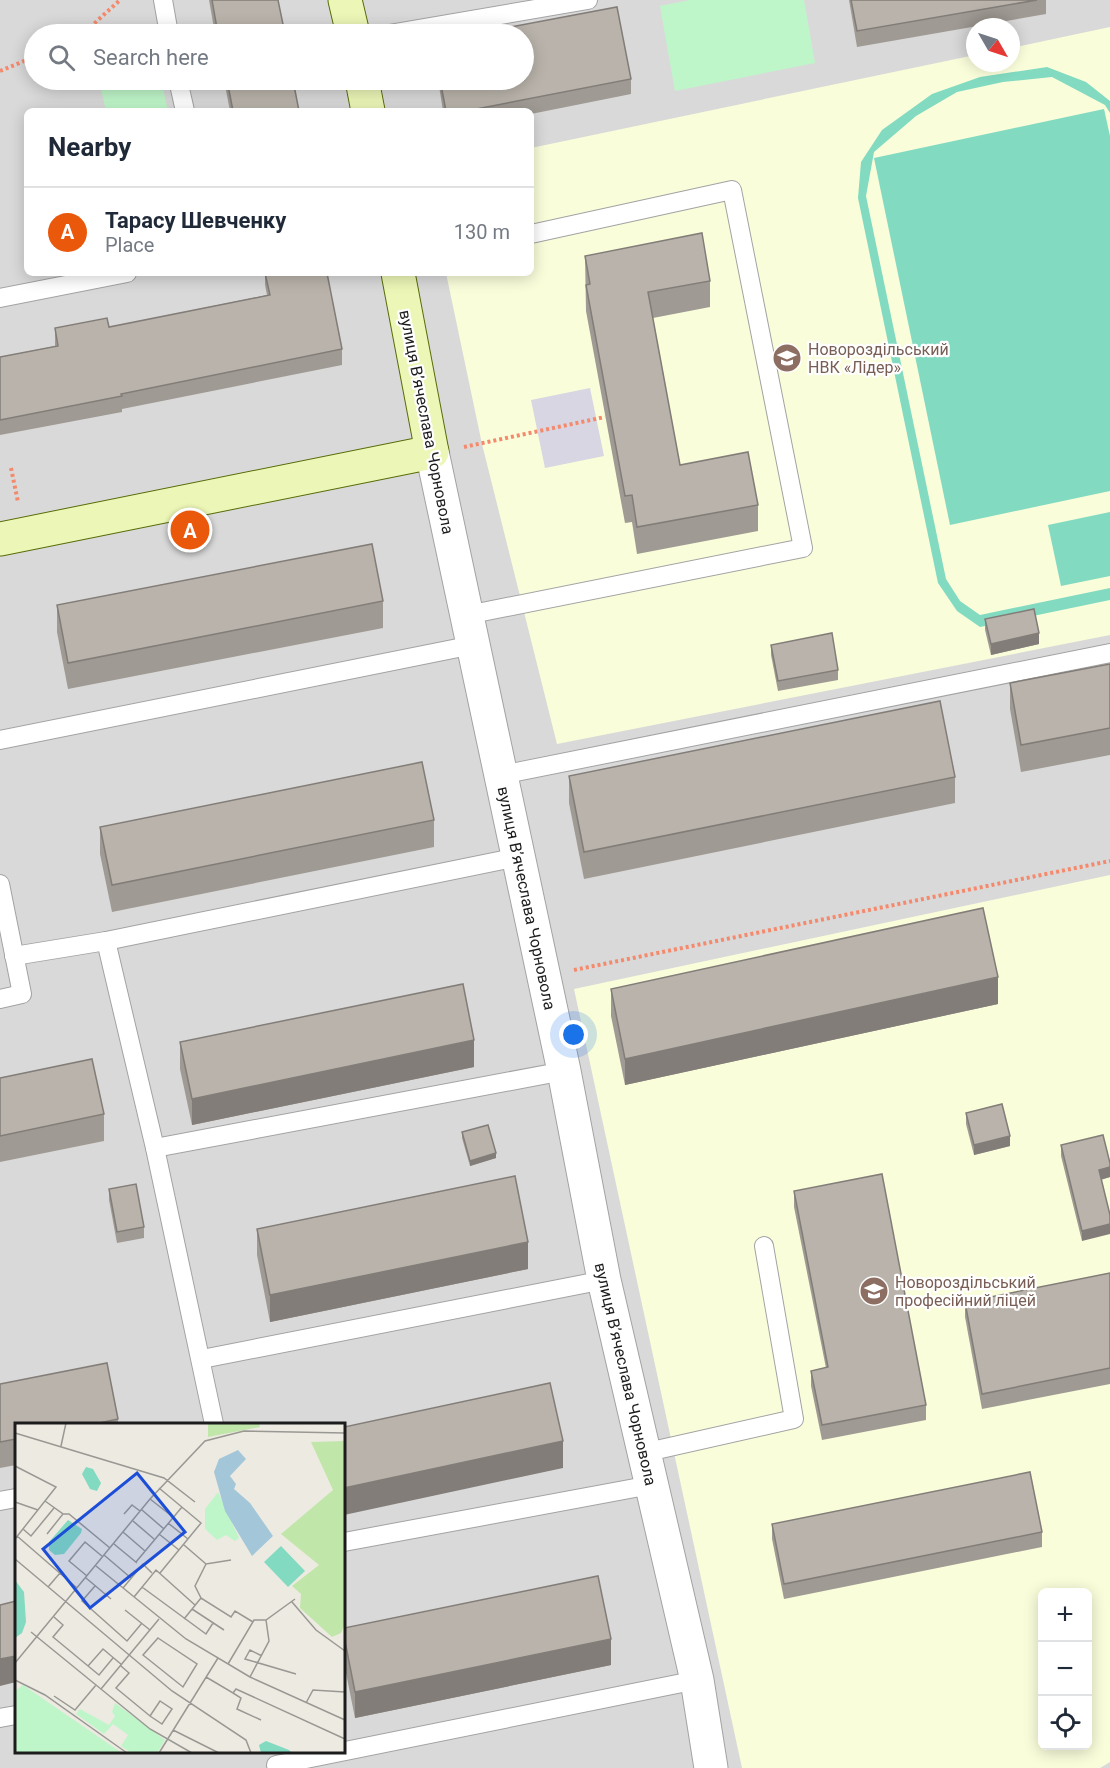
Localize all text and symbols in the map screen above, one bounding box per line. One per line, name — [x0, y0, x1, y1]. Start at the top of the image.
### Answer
north arrow — [966, 18, 1020, 72]
search box — [24, 24, 534, 90]
icon: search — [45, 41, 78, 74]
text: Search here — [93, 45, 209, 70]
text: Nearby — [48, 132, 131, 162]
text: Тарасу Шевченку — [105, 208, 286, 233]
text: A — [61, 220, 74, 244]
text: 130 m — [454, 220, 510, 244]
text: Place — [105, 233, 154, 257]
street label: вулиця Вʼячеслава Чорновола — [395, 308, 458, 536]
place label: Новороздільський НВК «Лідер» — [808, 340, 949, 377]
school or university icon: Новороздільський НВК «Лідер» — [771, 342, 803, 374]
pin: A — [170, 508, 210, 552]
street label: вулиця Вʼячеслава Чорновола — [494, 785, 559, 1012]
your location — [559, 1020, 588, 1049]
street label: вулиця Вʼячеслава Чорновола — [591, 1261, 660, 1487]
place label: Новороздільський професійний ліцей — [895, 1273, 1036, 1310]
school or university icon: Новороздільський професійний ліцей — [858, 1275, 890, 1307]
inset map — [15, 1423, 345, 1753]
map controls — [1038, 1588, 1092, 1750]
button: + — [1038, 1588, 1092, 1642]
button: − — [1038, 1642, 1092, 1696]
button: locate — [1038, 1696, 1092, 1750]

